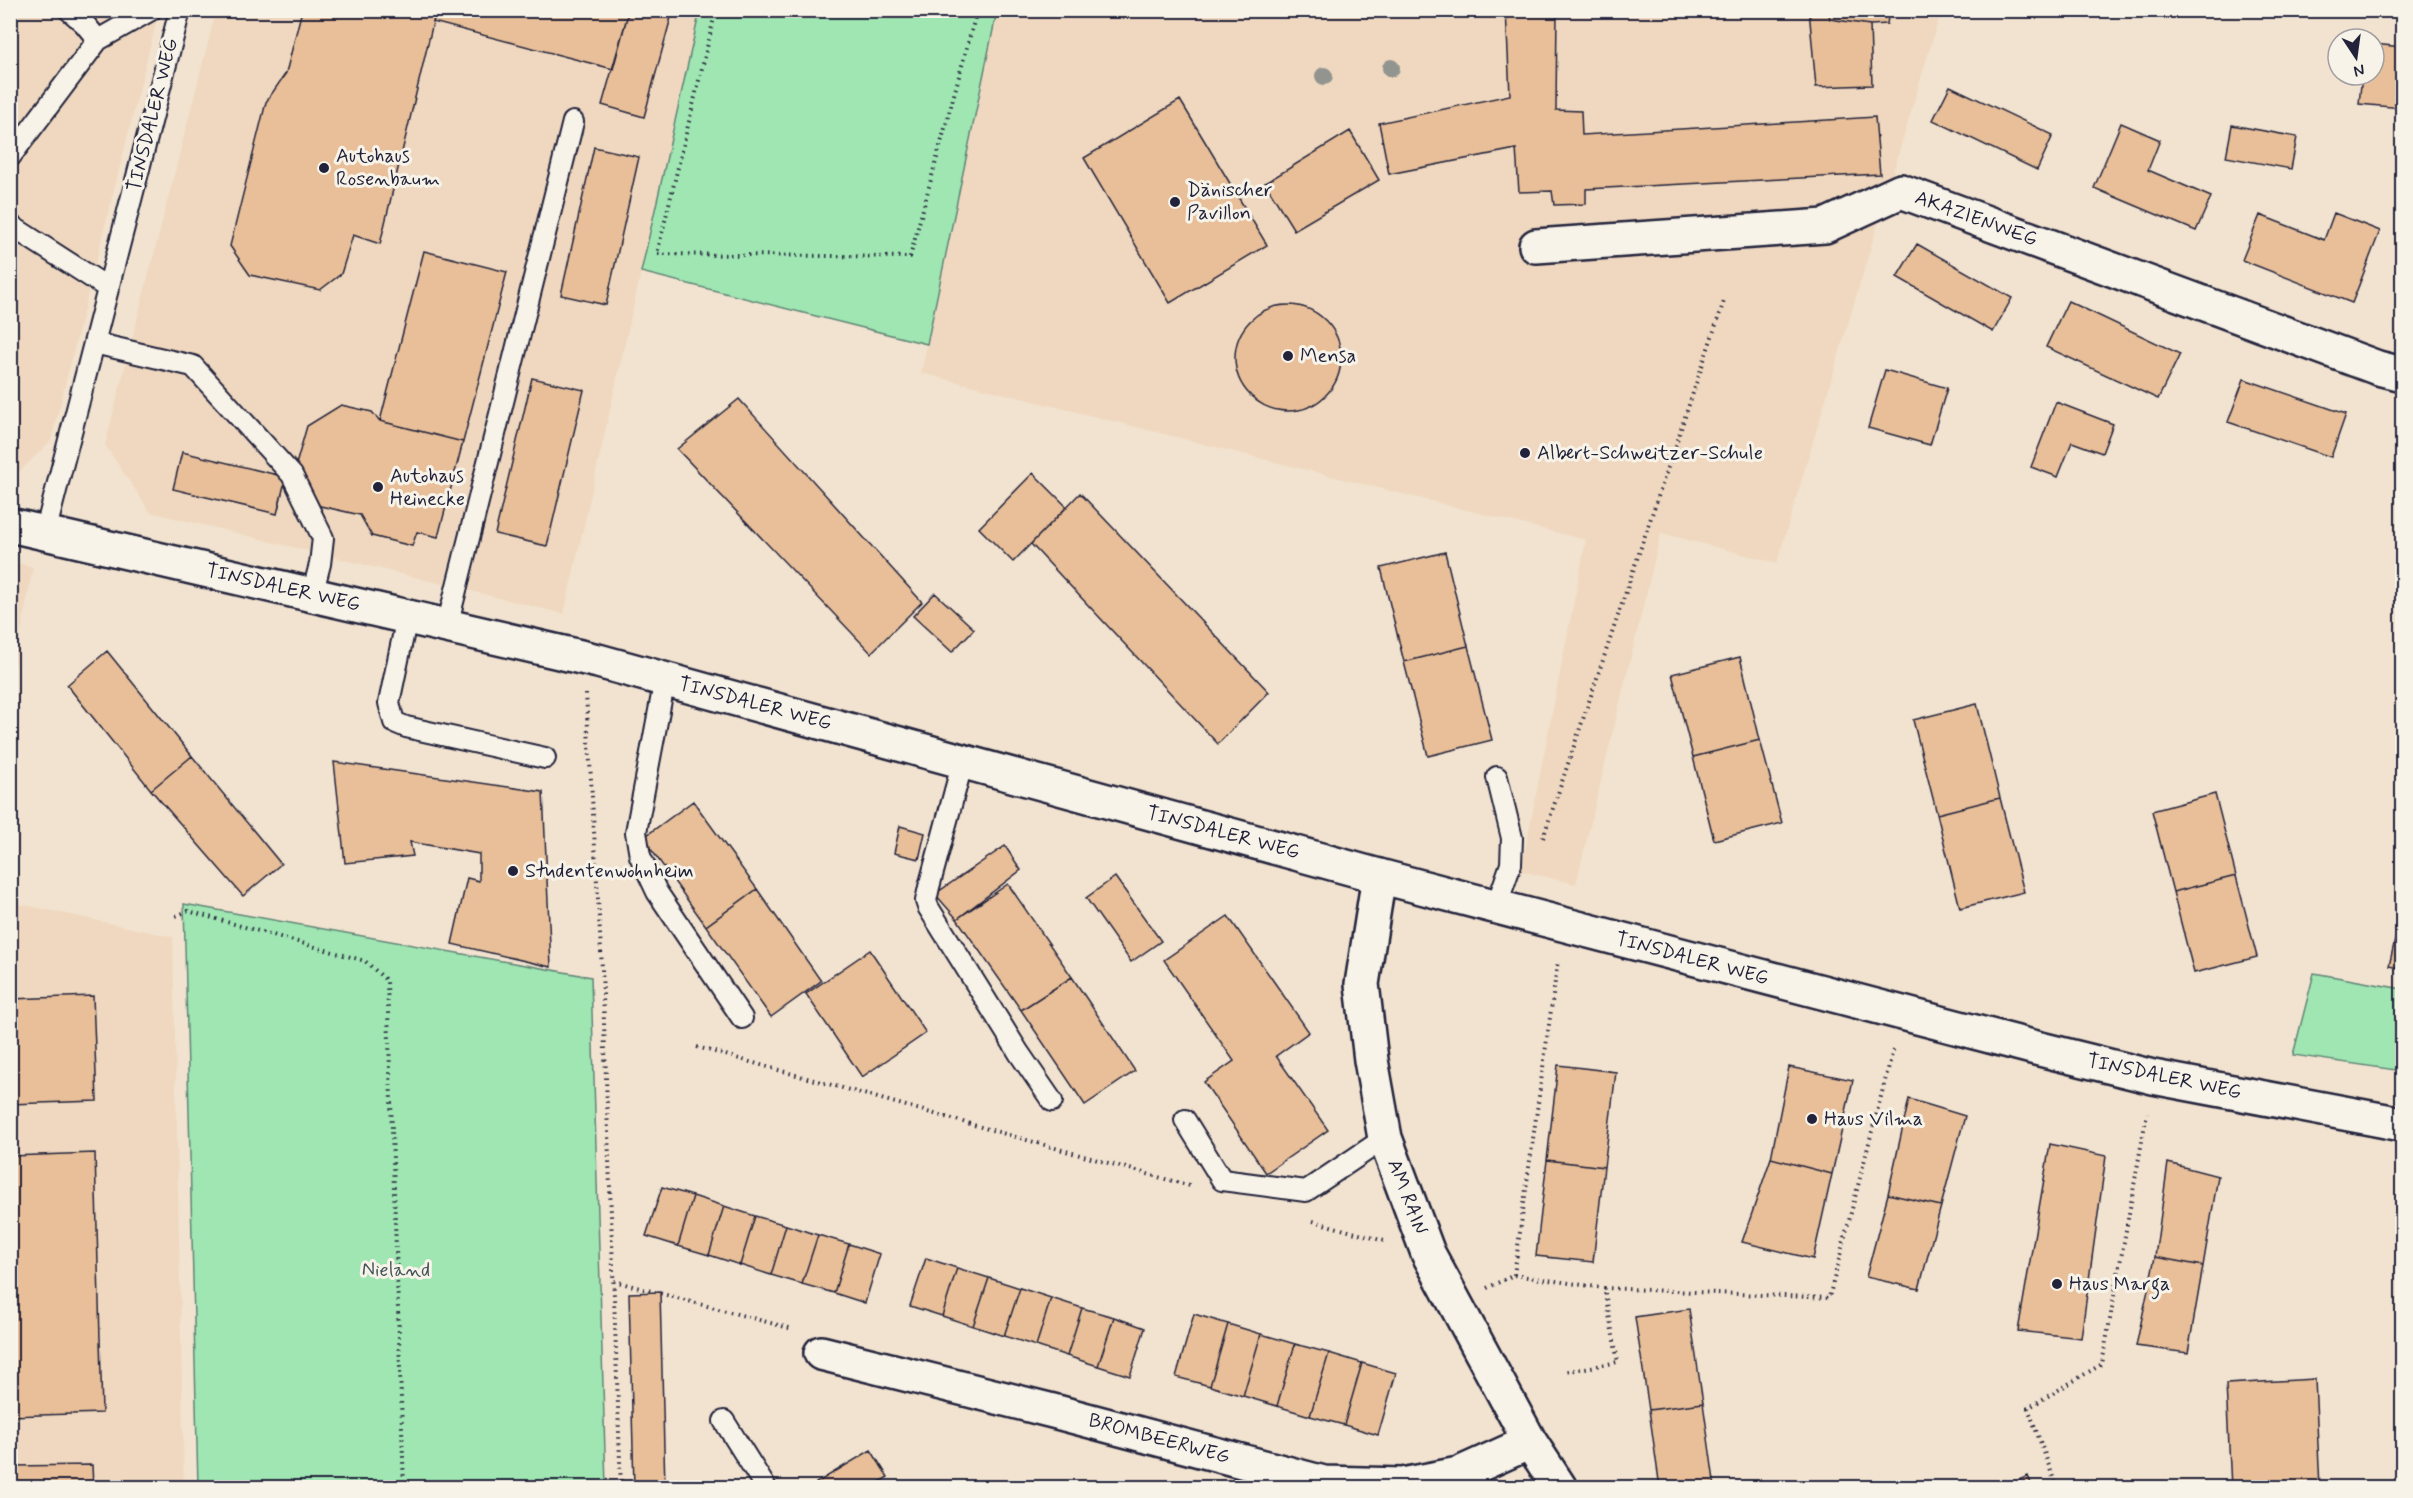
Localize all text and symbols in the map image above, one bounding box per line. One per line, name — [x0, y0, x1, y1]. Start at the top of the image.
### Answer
north arrow — [2326, 27, 2386, 87]
street label: TINSDALER WEG — [121, 35, 185, 195]
text: N — [2351, 59, 2367, 82]
place label: Autohaus Rosenbaum — [336, 143, 440, 193]
marker: Autohaus Rosenbaum — [317, 161, 331, 175]
place label: Dänischer Pavillon — [1187, 177, 1272, 227]
street label: AKAZIENWEG — [1911, 184, 2041, 254]
marker: Dänischer Pavillon — [1168, 195, 1182, 209]
place label: Mensa — [1300, 343, 1356, 370]
marker: Mensa — [1281, 349, 1295, 363]
place label: Albert-Schweitzer-Schule — [1537, 440, 1763, 467]
marker: Albert-Schweitzer-Schule — [1518, 446, 1532, 460]
place label: Autohaus Heinecke — [390, 463, 465, 513]
marker: Autohaus Heinecke — [371, 480, 385, 494]
street label: TINSDALER WEG — [203, 557, 363, 619]
street label: TINSDALER WEG — [676, 671, 834, 737]
street label: TINSDALER WEG — [1144, 800, 1302, 866]
place label: Studentenwohnheim — [525, 858, 694, 885]
marker: Studentenwohnheim — [506, 864, 520, 878]
street label: TINSDALER WEG — [1613, 926, 1771, 992]
street label: TINSDALER WEG — [2084, 1047, 2244, 1107]
place label: Haus Vilma — [1824, 1106, 1923, 1133]
marker: Haus Vilma — [1805, 1112, 1819, 1126]
street label: AM RAIN — [1380, 1155, 1434, 1239]
park label: Nieland — [362, 1257, 430, 1284]
place label: Haus Marga — [2069, 1271, 2170, 1300]
marker: Haus Marga — [2050, 1277, 2064, 1291]
street label: BROMBEERWEG — [1085, 1407, 1233, 1471]

